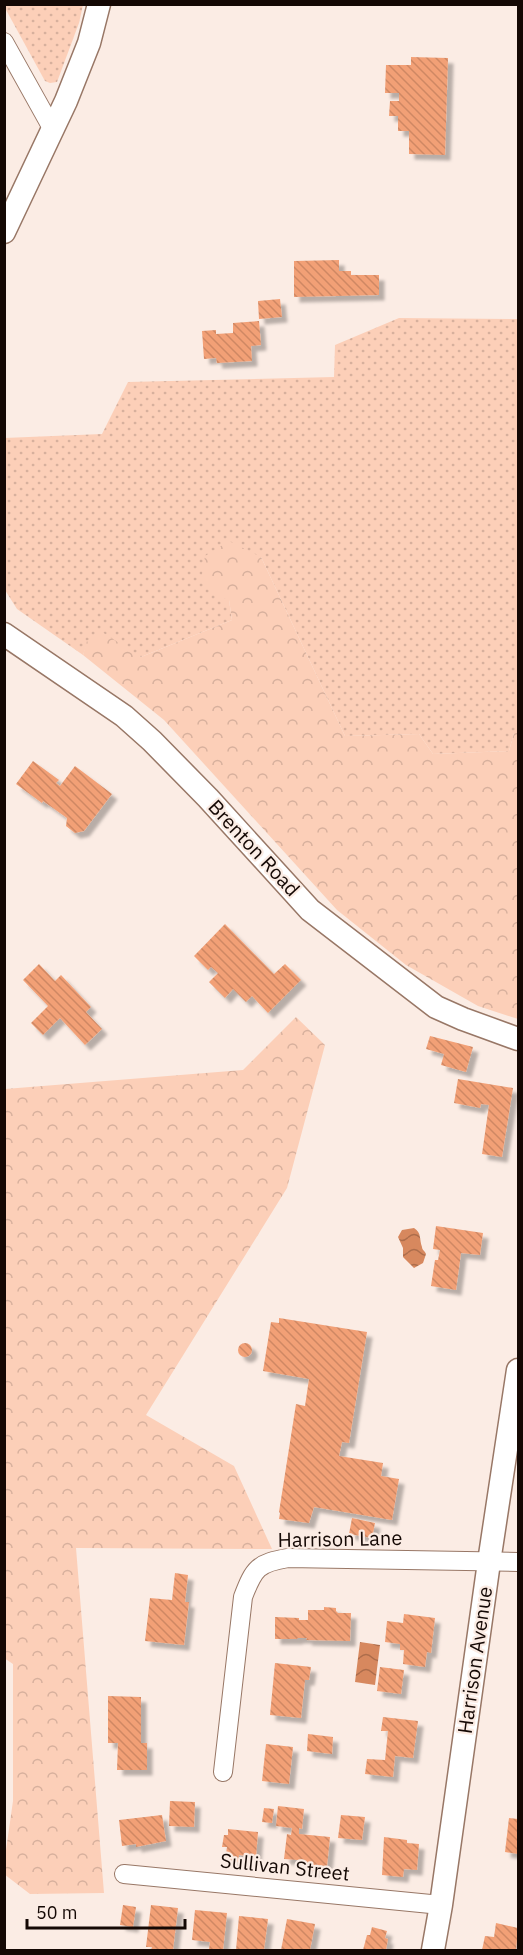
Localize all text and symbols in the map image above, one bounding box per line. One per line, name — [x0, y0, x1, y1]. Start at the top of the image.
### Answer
street label: Brenton Road — [203, 794, 306, 902]
street label: Harrison Lane — [277, 1524, 403, 1553]
street label: Harrison Avenue — [451, 1585, 498, 1735]
street label: Sullivan Street — [219, 1846, 351, 1887]
scale bar — [27, 1892, 184, 1930]
text: 50 m — [36, 1901, 78, 1924]

